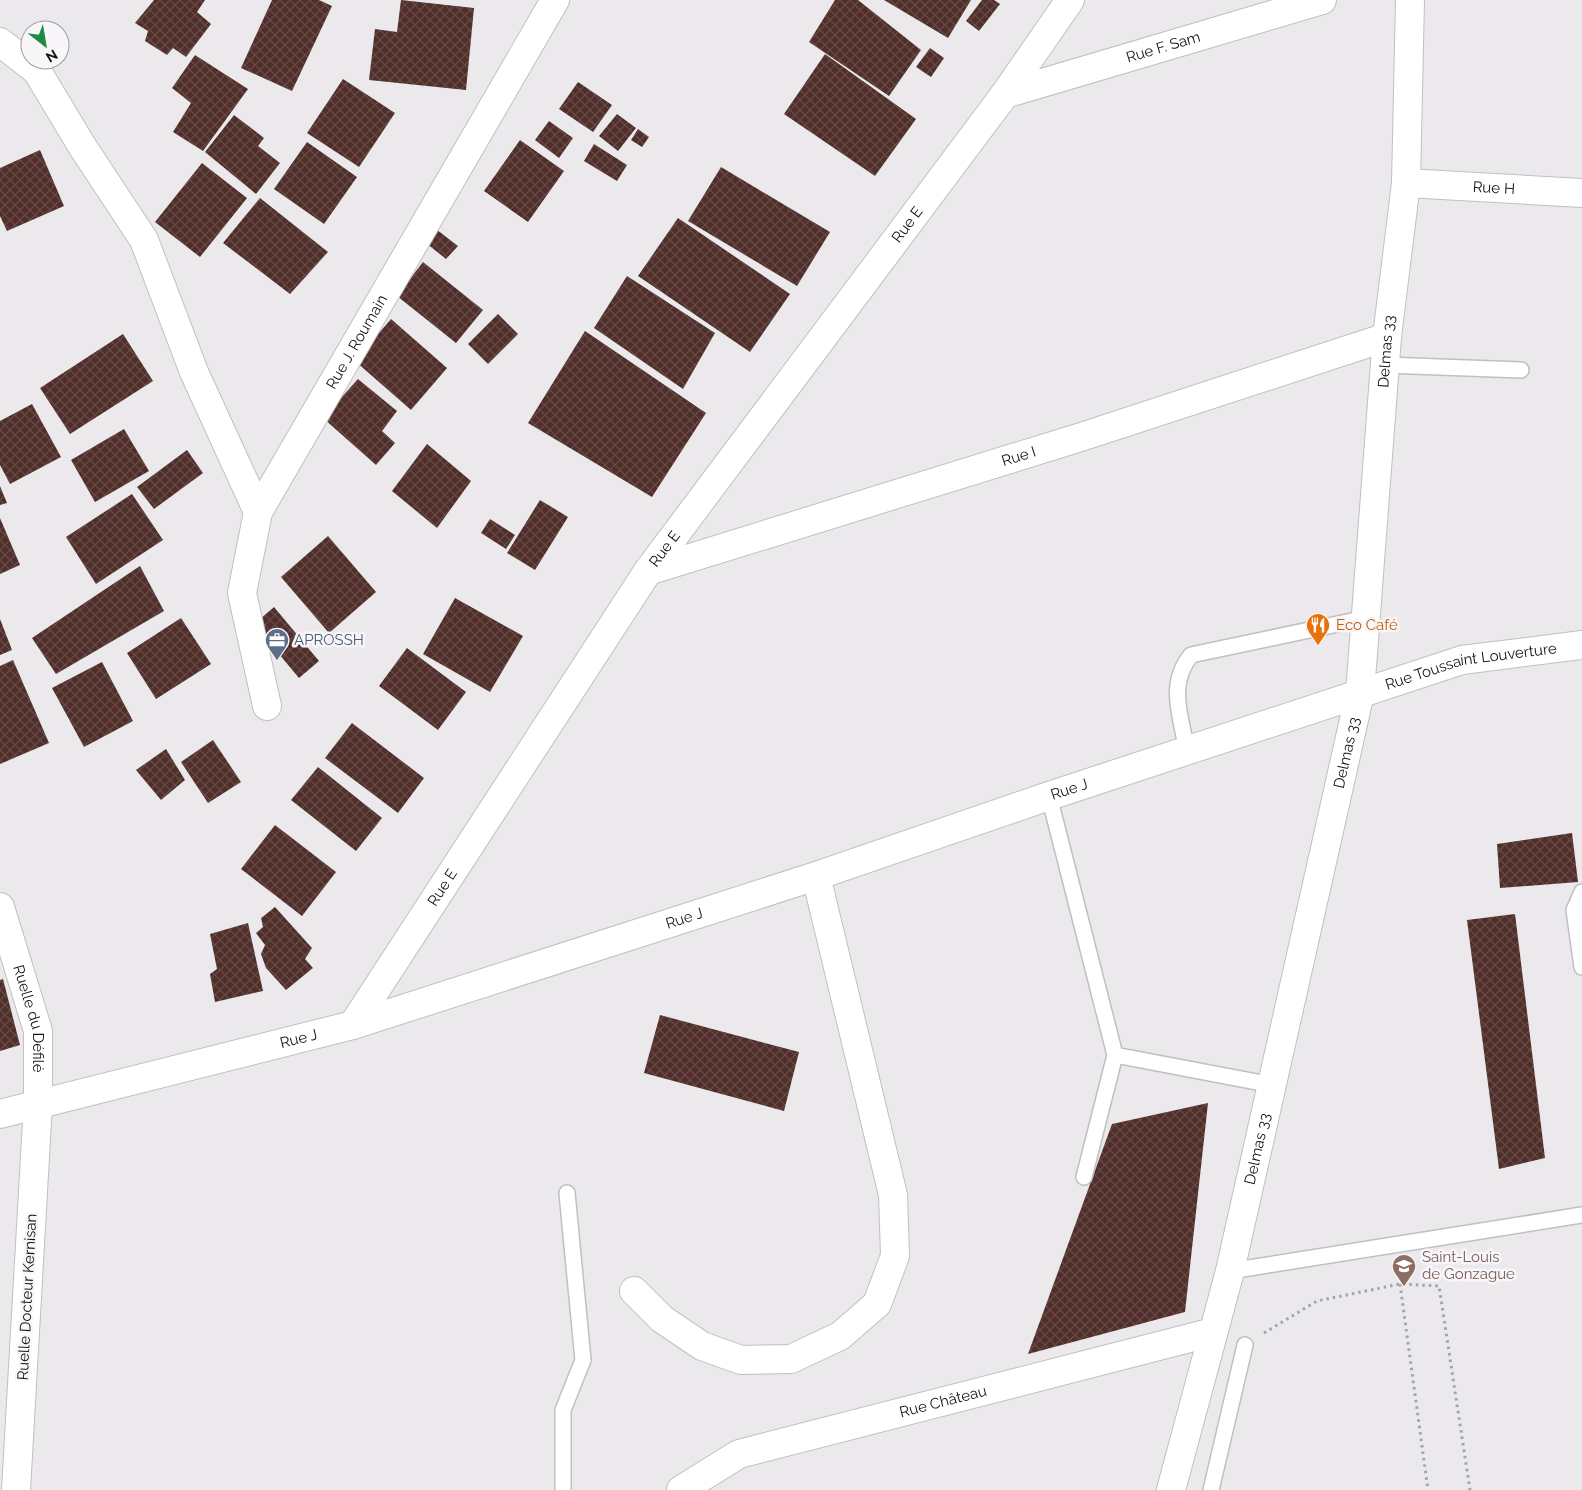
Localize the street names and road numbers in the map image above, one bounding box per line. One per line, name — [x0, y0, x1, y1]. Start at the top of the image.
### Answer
street label: Rue F. Sam — [1124, 28, 1202, 67]
street label: Rue H — [1472, 178, 1515, 198]
street label: Rue E — [888, 203, 927, 246]
street label: Rue J. Roumain — [322, 291, 391, 392]
street label: Delmas 33 — [1374, 314, 1399, 388]
street label: Rue I — [999, 443, 1038, 470]
street label: Rue E — [645, 527, 684, 570]
street label: Rue Toussaint Louverture — [1383, 639, 1558, 694]
street label: Delmas 33 — [1330, 715, 1363, 790]
street label: Rue J — [1048, 775, 1090, 804]
street label: Rue E — [424, 866, 461, 909]
street label: Rue J — [663, 904, 705, 933]
street label: Ruelle du Défilé — [9, 963, 47, 1073]
street label: Rue J — [278, 1025, 319, 1052]
street label: Delmas 33 — [1241, 1111, 1274, 1186]
street label: Ruelle Docteur Kernisan — [14, 1213, 40, 1381]
street label: Rue Château — [898, 1382, 989, 1421]

